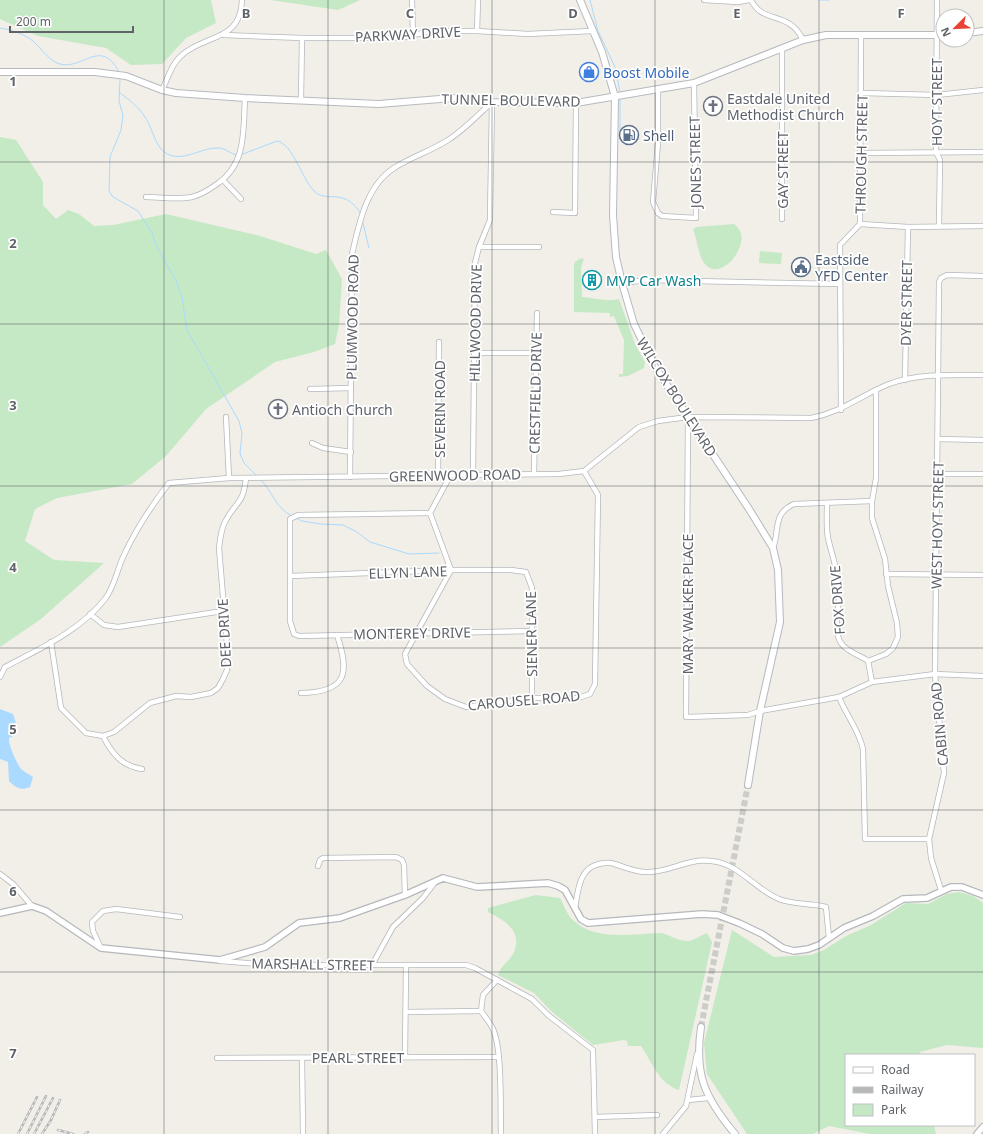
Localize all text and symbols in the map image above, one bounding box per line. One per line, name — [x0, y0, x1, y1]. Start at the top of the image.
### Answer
text: B — [242, 4, 250, 22]
text: C — [406, 4, 414, 22]
text: D — [568, 4, 578, 22]
text: E — [733, 4, 741, 22]
text: F — [897, 4, 905, 22]
scale bar — [10, 8, 133, 34]
north arrow — [935, 8, 975, 48]
text: 200 m — [16, 13, 51, 30]
street label: PARKWAY DRIVE — [355, 22, 461, 46]
text: N — [937, 25, 954, 39]
street label: HOYT STREET — [927, 58, 946, 146]
shop icon: Boost Mobile — [578, 61, 600, 83]
place label: Boost Mobile — [603, 63, 689, 82]
text: 1 — [9, 72, 17, 90]
street label: TUNNEL BOULEVARD — [441, 89, 581, 111]
place label: Eastdale United Methodist Church — [727, 89, 844, 124]
street label: THROUGH STREET — [850, 94, 872, 214]
church icon: Eastdale United Methodist Church — [702, 95, 724, 117]
street label: JONES STREET — [685, 116, 705, 210]
fuel station icon: Shell — [618, 124, 640, 146]
place label: Shell — [643, 126, 674, 145]
street label: GAY STREET — [773, 131, 792, 209]
text: 2 — [9, 234, 17, 252]
place label: Eastside YFD Center — [815, 250, 888, 285]
street label: PLUMWOOD ROAD — [341, 254, 363, 380]
public building icon: Eastside YFD Center — [790, 256, 812, 278]
street label: DYER STREET — [896, 260, 916, 346]
street label: HILLWOOD DRIVE — [464, 264, 486, 382]
building icon: MVP Car Wash — [581, 269, 603, 291]
place label: MVP Car Wash — [606, 271, 701, 290]
street label: CRESTFIELD DRIVE — [524, 332, 546, 454]
street label: WILCOX BOULEVARD — [633, 334, 721, 460]
street label: SEVERIN ROAD — [430, 360, 449, 458]
text: 3 — [9, 396, 17, 414]
church icon: Antioch Church — [267, 398, 289, 420]
place label: Antioch Church — [292, 400, 393, 419]
street label: WEST HOYT STREET — [926, 461, 948, 589]
street label: GREENWOOD ROAD — [389, 464, 521, 486]
street label: MARY WALKER PLACE — [678, 534, 697, 674]
text: 4 — [9, 558, 17, 576]
street label: ELLYN LANE — [368, 561, 448, 583]
street label: FOX DRIVE — [825, 565, 849, 635]
street label: SIENER LANE — [521, 591, 541, 677]
street label: DEE DRIVE — [213, 598, 235, 668]
street label: MONTEREY DRIVE — [353, 622, 471, 644]
street label: CABIN ROAD — [926, 681, 952, 767]
street label: CAROUSEL ROAD — [467, 686, 581, 714]
text: 5 — [9, 720, 17, 738]
text: 6 — [9, 882, 17, 900]
street label: MARSHALL STREET — [251, 953, 375, 975]
text: 7 — [9, 1044, 17, 1062]
street label: PEARL STREET — [312, 1048, 404, 1067]
legend — [845, 1054, 975, 1126]
text: Road — [881, 1061, 910, 1078]
text: Railway — [881, 1081, 925, 1098]
text: Park — [881, 1101, 907, 1118]

